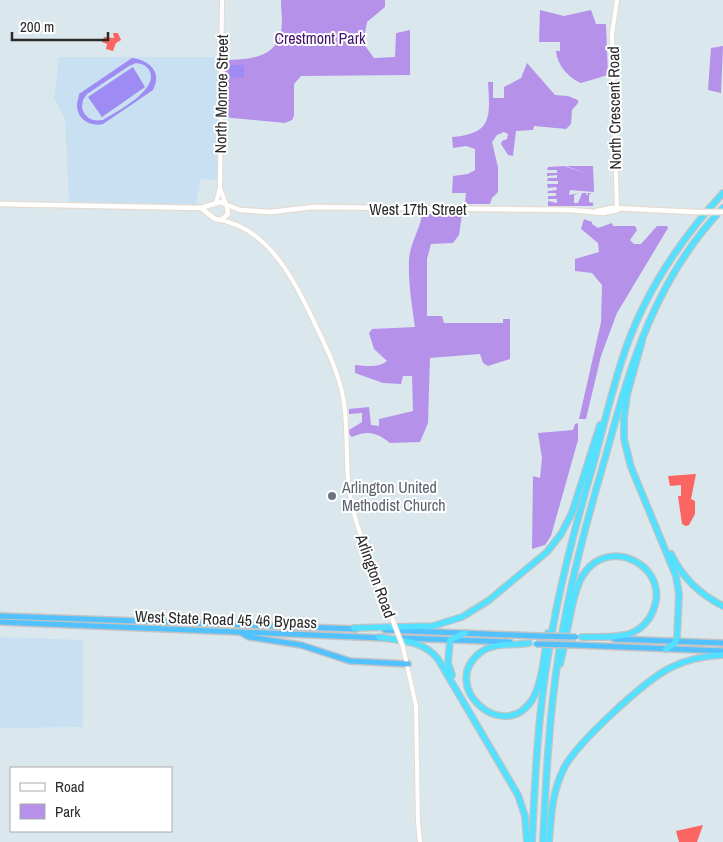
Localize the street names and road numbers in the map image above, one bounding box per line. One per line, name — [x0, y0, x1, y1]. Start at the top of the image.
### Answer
street label: North Monroe Street — [209, 34, 233, 154]
street label: North Crescent Road — [602, 46, 626, 170]
street label: West 17th Street — [369, 198, 467, 220]
street label: Arlington Road — [350, 530, 401, 621]
street label: West State Road 45 46 Bypass — [135, 605, 317, 633]

